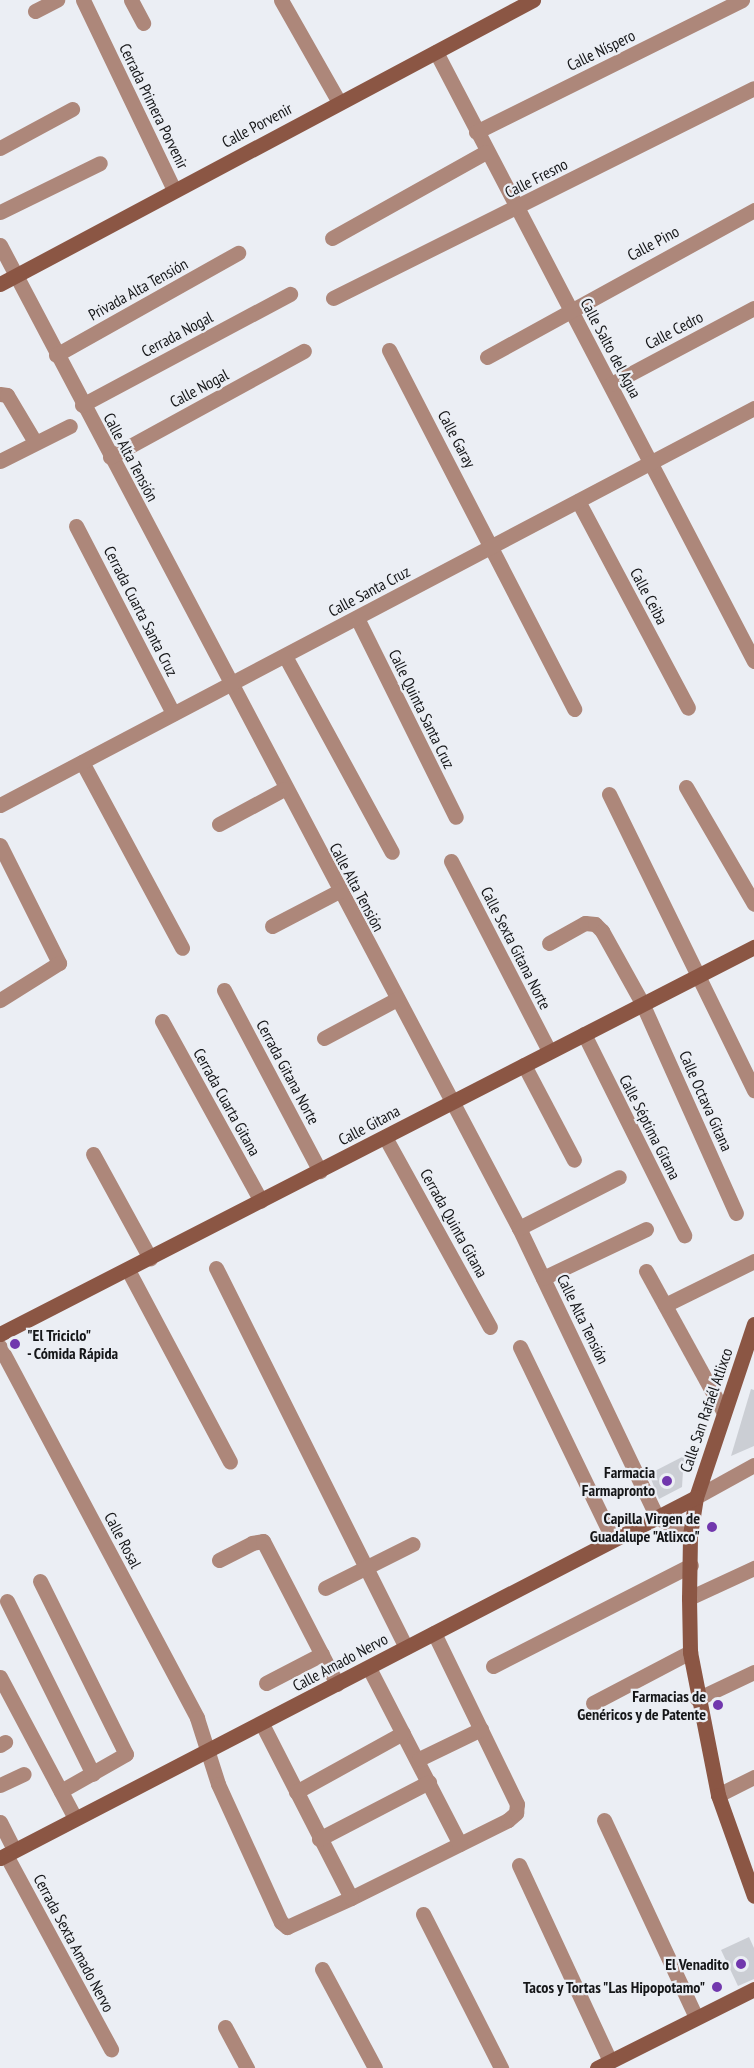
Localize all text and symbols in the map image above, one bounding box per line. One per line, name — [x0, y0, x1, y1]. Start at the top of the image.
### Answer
street label: Calle Níspero — [564, 25, 638, 75]
street label: Cerrada Primera Porvenir — [115, 40, 193, 172]
street label: Calle Porvenir — [219, 99, 295, 151]
street label: Calle Fresno — [501, 154, 571, 202]
street label: Calle Pino — [624, 221, 682, 265]
street label: Privada Alta Tensión — [85, 254, 191, 324]
street label: Calle Salto del Agua — [577, 295, 645, 401]
street label: Cerrada Nogal — [138, 307, 216, 361]
street label: Calle Cedro — [642, 307, 706, 353]
street label: Calle Nogal — [166, 365, 232, 411]
street label: Calle Garay — [434, 407, 480, 471]
street label: Calle Alta Tensión — [99, 409, 163, 505]
street label: Cerrada Cuarta Santa Cruz — [100, 543, 182, 679]
street label: Calle Santa Cruz — [325, 561, 413, 621]
street label: Calle Ceiba — [626, 564, 672, 628]
street label: Calle Quinta Santa Cruz — [385, 646, 459, 772]
street label: Calle Alta Tensión — [325, 839, 389, 935]
street label: Calle Sexta Gitana Norte — [477, 883, 555, 1013]
street label: Cerrada Gitana Norte — [252, 1017, 324, 1127]
street label: Cerrada Cuarta Gitana — [189, 1045, 265, 1159]
street label: Calle Octava Gitana — [675, 1048, 737, 1154]
street label: Calle Séptima Gitana — [615, 1071, 685, 1183]
street label: Calle Gitana — [335, 1101, 403, 1149]
street label: Cerrada Quinta Gitana — [416, 1165, 492, 1281]
street label: Calle Alta Tensión — [553, 1271, 613, 1367]
place label: "El Triciclo" - Cómida Rápida — [27, 1325, 119, 1363]
marker: "El Triciclo" - Cómida Rápida — [8, 1337, 22, 1351]
street label: Calle San Rafaél Atlixco — [676, 1345, 736, 1475]
place label: Farmacia Farmapronto — [582, 1462, 655, 1500]
marker: Farmacia Farmapronto — [660, 1474, 674, 1488]
place label: Capilla Virgen de Guadalupe "Atlixco" — [589, 1508, 700, 1546]
street label: Calle Rosal — [100, 1509, 146, 1571]
marker: Capilla Virgen de Guadalupe "Atlixco" — [705, 1520, 719, 1534]
street label: Calle Amado Nervo — [289, 1629, 391, 1695]
place label: Farmacias de Genéricos y de Patente — [576, 1686, 706, 1724]
marker: Farmacias de Genéricos y de Patente — [711, 1698, 725, 1712]
street label: Cerrada Sexta Amado Nervo — [29, 1871, 119, 2015]
place label: El Venadito — [665, 1954, 729, 1974]
marker: El Venadito — [734, 1957, 748, 1971]
place label: Tacos y Tortas "Las Hipopotamo" — [521, 1977, 705, 1997]
marker: Tacos y Tortas "Las Hipopotamo" — [710, 1980, 724, 1994]

